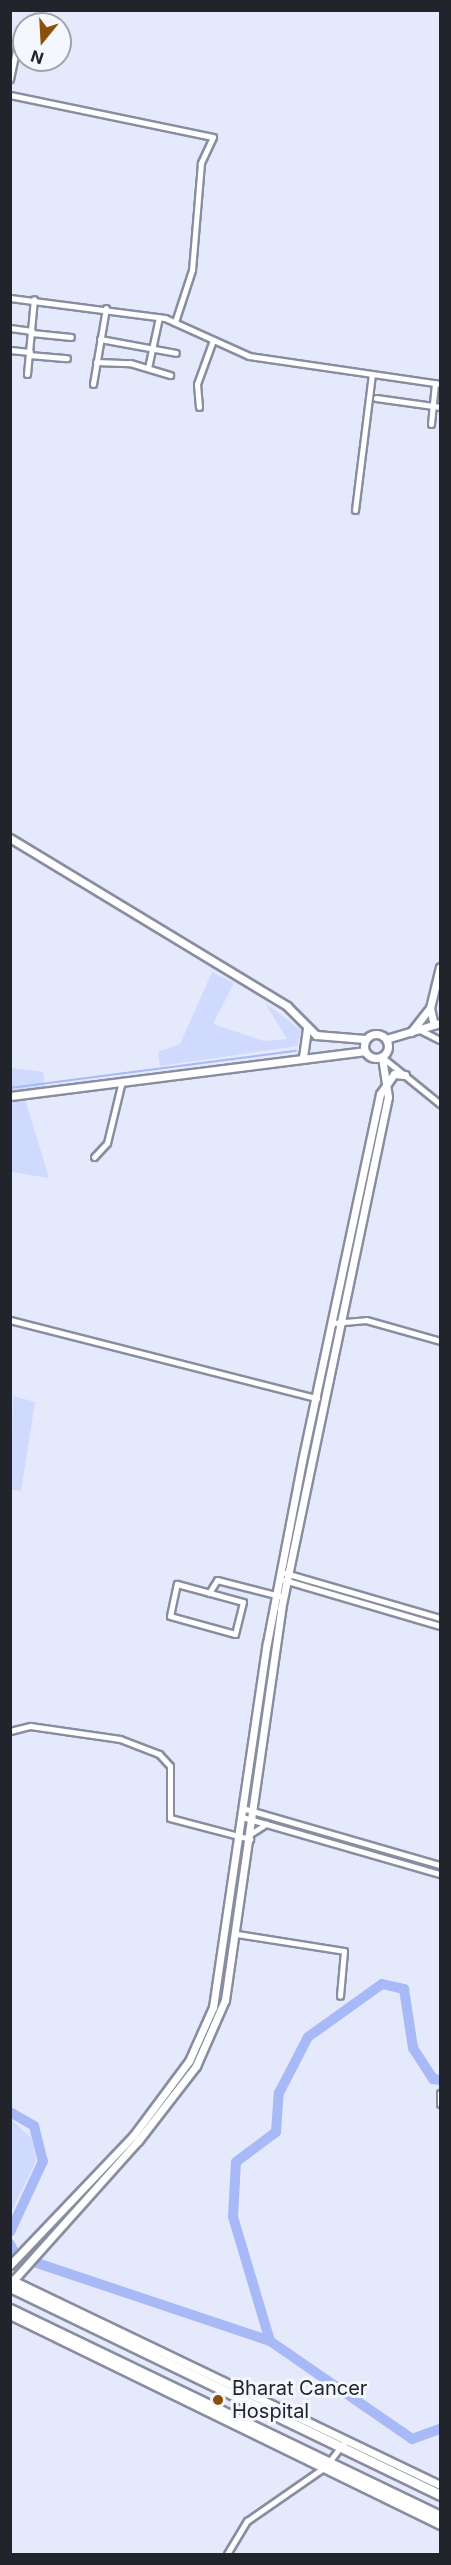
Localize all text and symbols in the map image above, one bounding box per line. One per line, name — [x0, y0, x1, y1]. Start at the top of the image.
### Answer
north arrow — [12, 12, 72, 72]
text: N — [28, 46, 46, 69]
place label: Bharat Cancer Hospital — [232, 2376, 367, 2423]
marker: Bharat Cancer Hospital — [209, 2391, 227, 2409]

